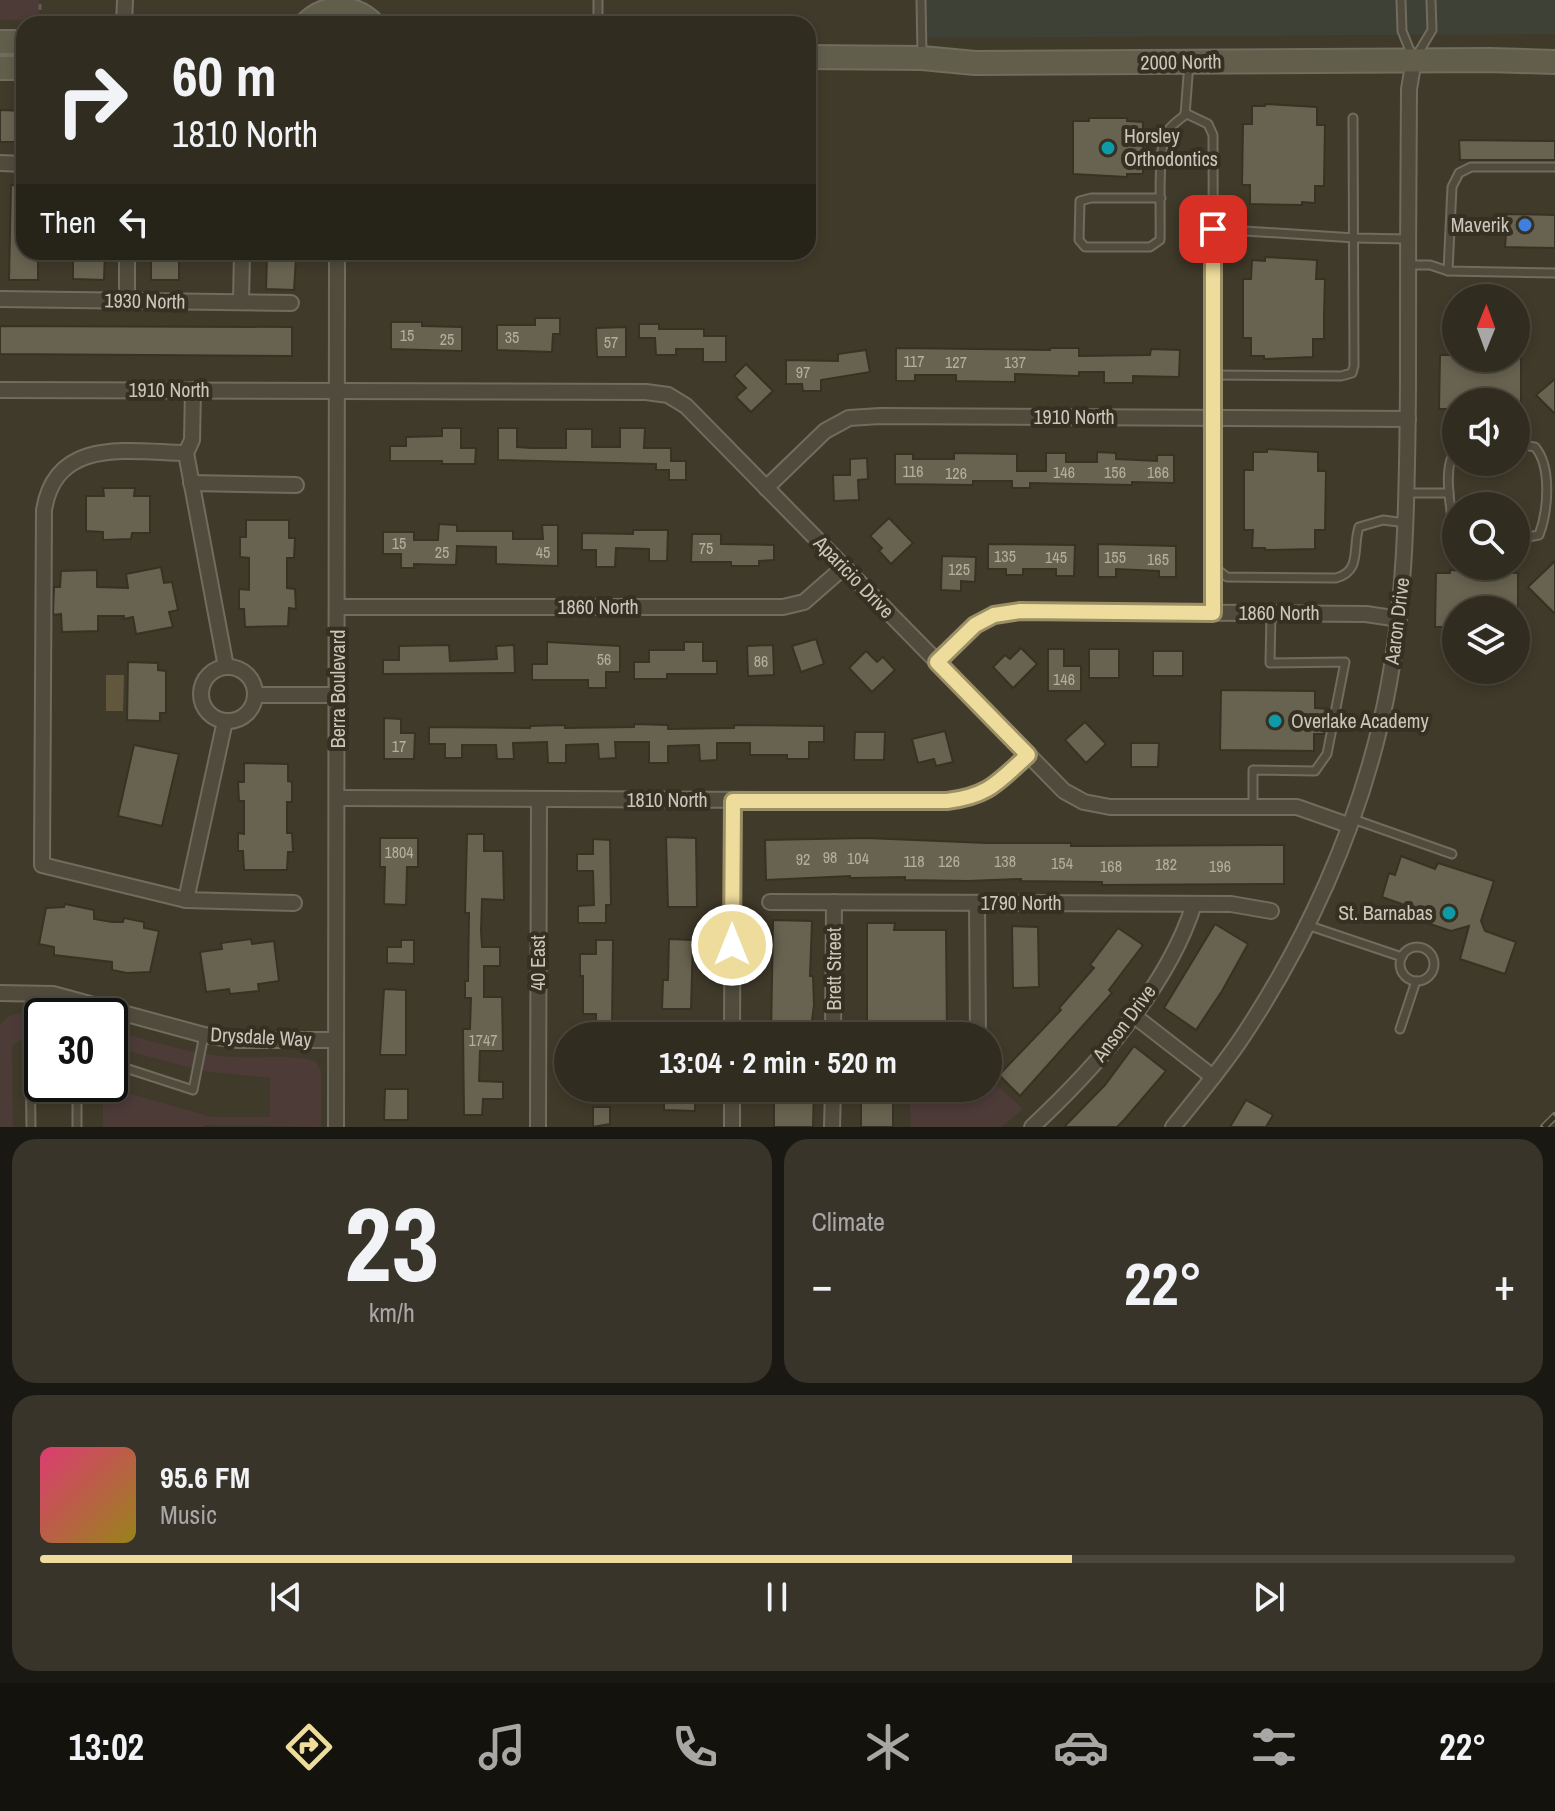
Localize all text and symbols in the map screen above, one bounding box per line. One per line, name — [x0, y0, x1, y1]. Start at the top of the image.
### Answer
text: 60 m — [172, 38, 277, 113]
street label: 2000 North — [1140, 47, 1222, 76]
icon: right — [40, 48, 144, 152]
text: 1810 North — [172, 110, 318, 158]
place label: Horsley Orthodontics — [1124, 122, 1218, 172]
marker: Horsley Orthodontics — [1099, 139, 1117, 157]
pin — [1179, 195, 1247, 263]
icon: left — [112, 200, 156, 244]
text: Then — [40, 202, 96, 242]
icon: arrive — [1191, 207, 1235, 251]
place label: Maverik — [1451, 211, 1510, 238]
marker: Maverik — [1516, 216, 1534, 234]
north arrow — [1442, 284, 1530, 372]
map controls — [1442, 284, 1530, 684]
street label: 1930 North — [104, 286, 186, 315]
house number: 15 — [400, 324, 414, 346]
house number: 35 — [505, 326, 519, 348]
house number: 25 — [440, 328, 454, 350]
house number: 57 — [604, 331, 618, 353]
house number: 117 — [904, 350, 924, 372]
house number: 127 — [945, 351, 967, 373]
house number: 137 — [1004, 351, 1026, 373]
house number: 97 — [796, 361, 810, 383]
street label: 1910 North — [128, 376, 210, 403]
button: sound — [1442, 388, 1530, 476]
street label: 1910 North — [1033, 403, 1115, 430]
house number: 116 — [903, 460, 923, 482]
house number: 146 — [1053, 461, 1075, 483]
house number: 156 — [1104, 461, 1126, 483]
house number: 166 — [1147, 461, 1169, 483]
house number: 126 — [945, 462, 967, 484]
button: search — [1442, 492, 1530, 580]
street label: Aparicio Drive — [808, 529, 900, 624]
house number: 15 — [392, 532, 406, 554]
house number: 75 — [699, 537, 713, 559]
house number: 25 — [435, 541, 449, 563]
house number: 45 — [536, 541, 550, 563]
house number: 135 — [994, 545, 1016, 567]
house number: 145 — [1045, 546, 1067, 568]
house number: 155 — [1104, 546, 1126, 568]
house number: 165 — [1147, 548, 1169, 570]
house number: 125 — [948, 558, 970, 580]
street label: Aaron Drive — [1378, 576, 1415, 667]
street label: 1860 North — [557, 593, 639, 620]
button: layers — [1442, 596, 1530, 684]
street label: 1860 North — [1238, 599, 1320, 626]
street label: Berra Boulevard — [324, 630, 351, 748]
house number: 56 — [597, 648, 611, 670]
house number: 86 — [754, 650, 768, 672]
house number: 146 — [1053, 668, 1075, 690]
place label: Overlake Academy — [1291, 707, 1429, 734]
marker: Overlake Academy — [1266, 712, 1284, 730]
house number: 17 — [392, 735, 406, 757]
street label: 1810 North — [626, 786, 708, 813]
house number: 1804 — [384, 841, 414, 863]
house number: 98 — [823, 846, 837, 868]
house number: 104 — [847, 847, 869, 869]
house number: 92 — [796, 848, 810, 870]
house number: 118 — [904, 850, 924, 872]
house number: 126 — [938, 850, 960, 872]
house number: 138 — [994, 850, 1016, 872]
house number: 154 — [1051, 852, 1073, 874]
house number: 182 — [1155, 853, 1177, 875]
house number: 168 — [1100, 855, 1122, 877]
house number: 196 — [1209, 855, 1231, 877]
street label: 1790 North — [980, 889, 1062, 916]
place label: St. Barnabas — [1338, 899, 1433, 926]
position arrow — [690, 903, 774, 987]
marker: St. Barnabas — [1440, 904, 1458, 922]
street label: Brett Street — [820, 927, 847, 1010]
street label: 40 East — [524, 935, 551, 991]
street label: Anson Drive — [1085, 979, 1162, 1068]
speed limit sign: 30 — [24, 998, 128, 1102]
street label: Drysdale Way — [210, 1020, 313, 1053]
house number: 1747 — [468, 1029, 498, 1051]
text: 13:04 · 2 min · 520 m — [659, 1042, 897, 1082]
text: 23 — [344, 1173, 439, 1313]
text: Climate — [812, 1204, 885, 1239]
text: 22° — [1124, 1243, 1203, 1324]
text: − — [812, 1254, 833, 1314]
text: + — [1494, 1254, 1515, 1314]
text: km/h — [369, 1295, 415, 1330]
text: 95.6 FM — [160, 1457, 250, 1497]
text: Music — [160, 1497, 217, 1532]
icon: previous — [264, 1575, 308, 1619]
icon: pause — [755, 1575, 799, 1619]
icon: next — [1247, 1575, 1291, 1619]
icon: directions — [281, 1719, 337, 1775]
icon: music — [474, 1719, 530, 1775]
icon: phone — [667, 1719, 723, 1775]
icon: climate — [860, 1719, 916, 1775]
icon: car — [1053, 1719, 1109, 1775]
icon: filters — [1246, 1719, 1302, 1775]
text: 13:02 — [69, 1723, 144, 1771]
text: 22° — [1439, 1723, 1486, 1771]

